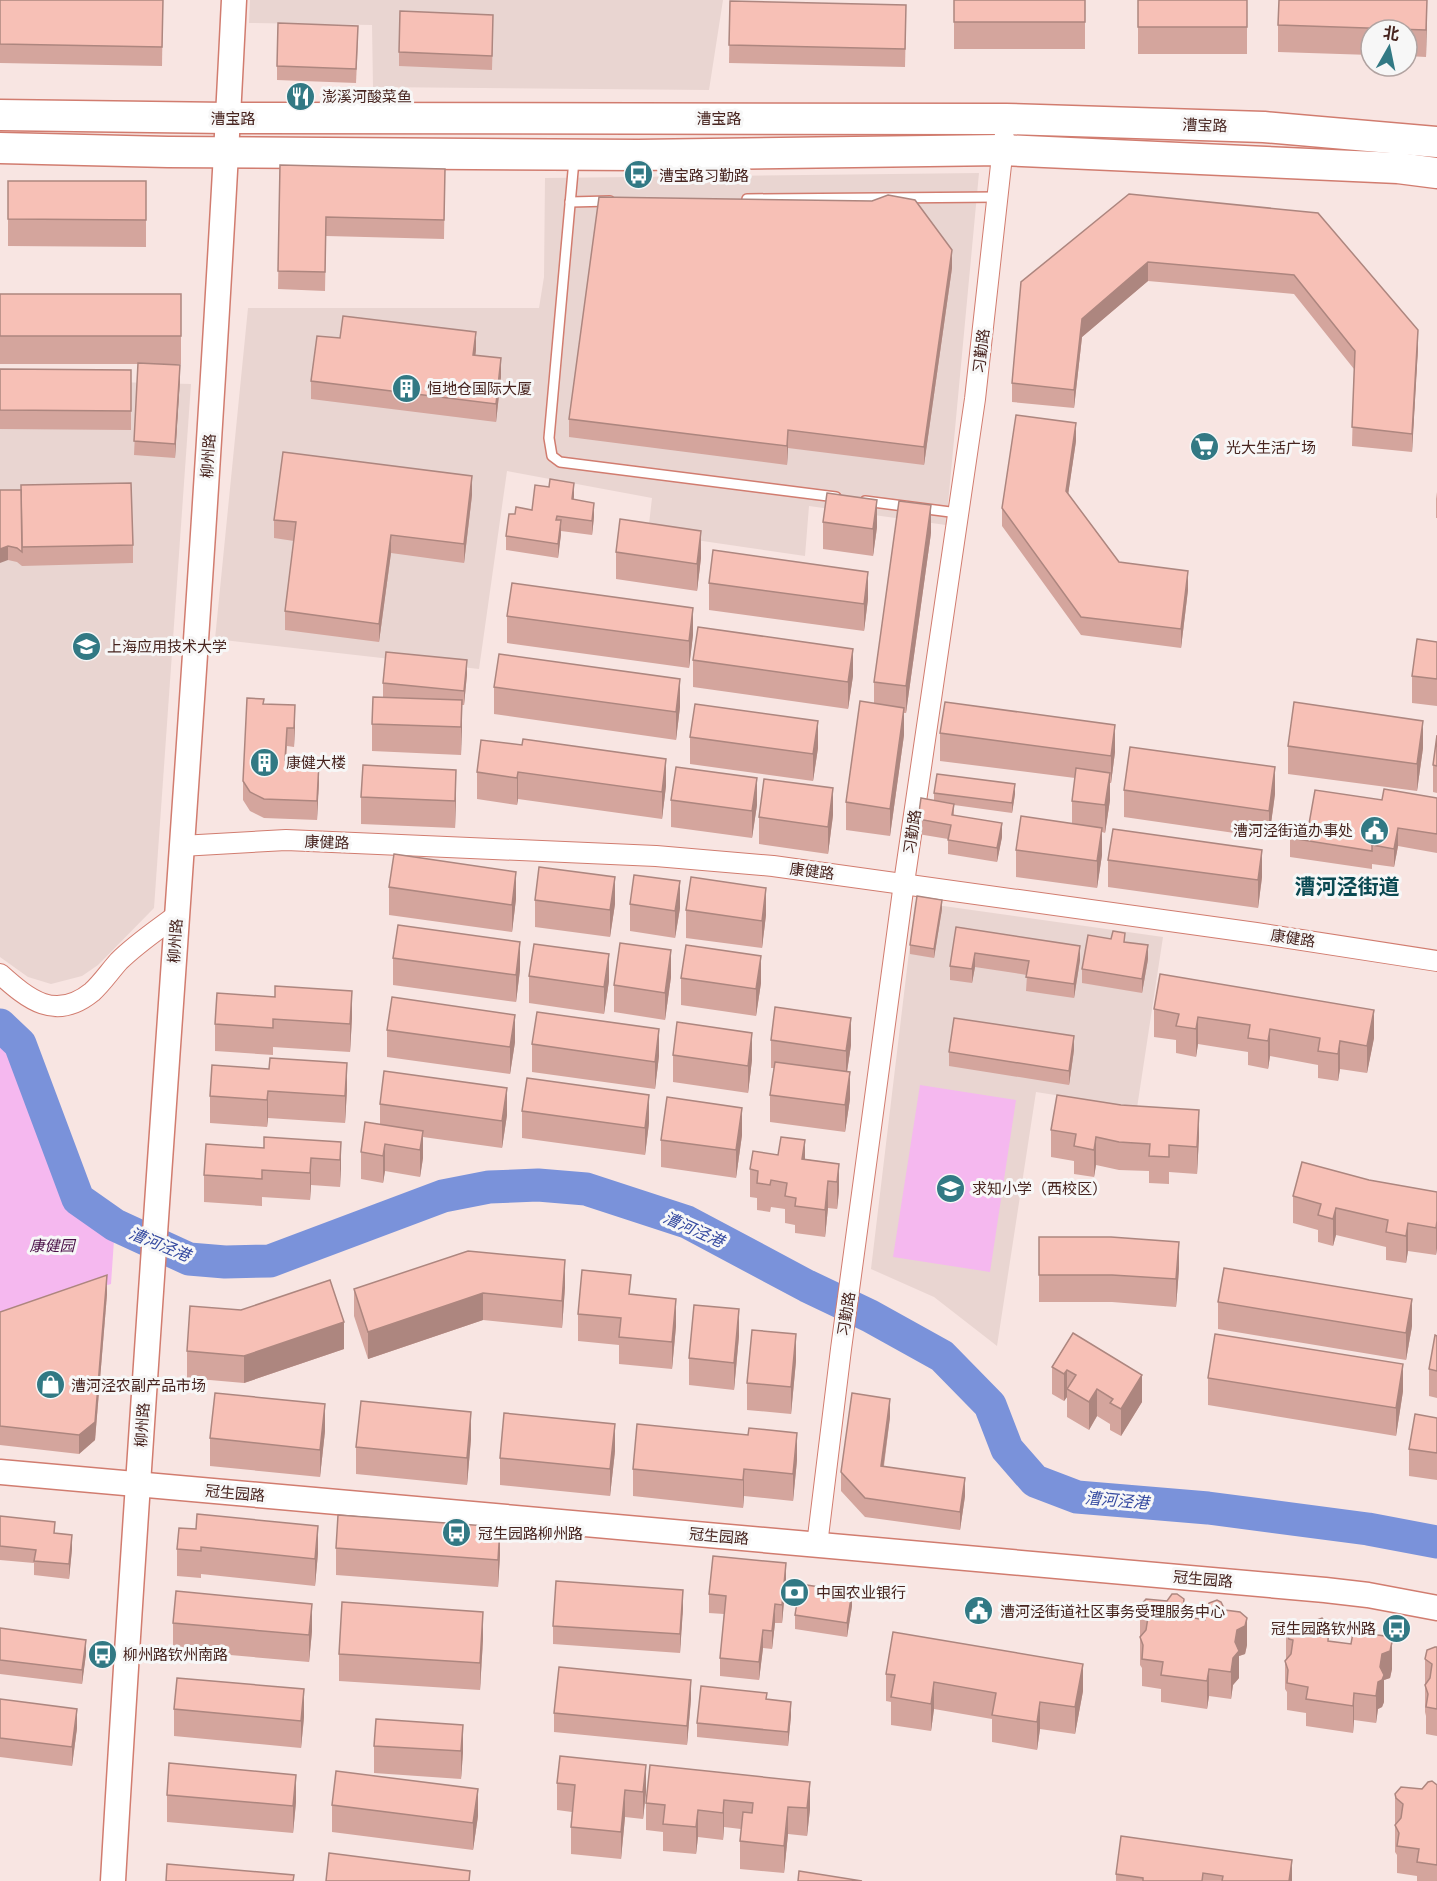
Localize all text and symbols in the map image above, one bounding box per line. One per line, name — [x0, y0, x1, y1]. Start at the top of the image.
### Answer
north arrow — [1359, 18, 1419, 78]
text: 北 — [1382, 21, 1401, 45]
restaurant icon: 澎溪河酸菜鱼 — [285, 80, 317, 112]
place label: 澎溪河酸菜鱼 — [322, 86, 412, 107]
street label: 漕宝路 — [210, 108, 256, 129]
street label: 漕宝路 — [696, 108, 742, 129]
street label: 漕宝路 — [1182, 114, 1228, 136]
bus stop icon: 漕宝路习勤路 — [622, 159, 654, 191]
place label: 漕宝路习勤路 — [659, 165, 749, 186]
street label: 习勤路 — [968, 327, 994, 375]
building icon: 恒地仓国际大厦 — [390, 372, 422, 404]
place label: 恒地仓国际大厦 — [427, 378, 532, 399]
supermarket icon: 光大生活广场 — [1189, 431, 1221, 463]
street label: 柳州路 — [196, 433, 220, 479]
place label: 光大生活广场 — [1226, 437, 1316, 458]
school or university icon: 上海应用技术大学 — [70, 630, 102, 662]
place label: 上海应用技术大学 — [107, 636, 227, 657]
building icon: 康健大楼 — [249, 746, 281, 778]
place label: 康健大楼 — [286, 752, 346, 773]
street label: 习勤路 — [898, 808, 926, 856]
public building icon: 漕河泾街道办事处 — [1358, 814, 1390, 846]
place label: 漕河泾街道办事处 — [1233, 820, 1353, 841]
street label: 康健路 — [304, 831, 350, 853]
street label: 康健路 — [788, 858, 836, 884]
district label: 漕河泾街道 — [1295, 872, 1400, 901]
street label: 柳州路 — [163, 918, 187, 964]
street label: 康健路 — [1269, 924, 1317, 952]
school or university icon: 求知小学（西校区） — [935, 1172, 967, 1204]
place label: 求知小学（西校区） — [972, 1178, 1107, 1199]
water label: 漕河泾港 — [660, 1206, 730, 1253]
water label: 漕河泾港 — [126, 1222, 196, 1267]
park label: 康健园 — [29, 1235, 76, 1256]
street label: 习勤路 — [832, 1290, 860, 1338]
shop icon: 漕河泾农副产品市场 — [34, 1369, 66, 1401]
place label: 漕河泾农副产品市场 — [71, 1375, 206, 1396]
street label: 柳州路 — [130, 1402, 154, 1448]
street label: 冠生园路 — [204, 1480, 266, 1506]
water label: 漕河泾港 — [1084, 1486, 1152, 1514]
bus stop icon: 冠生园路柳州路 — [441, 1517, 473, 1549]
place label: 冠生园路柳州路 — [478, 1523, 583, 1544]
street label: 冠生园路 — [688, 1523, 750, 1549]
street label: 冠生园路 — [1172, 1566, 1234, 1592]
bank icon: 中国农业银行 — [779, 1576, 811, 1608]
place label: 中国农业银行 — [816, 1582, 906, 1603]
public building icon: 漕河泾街道社区事务受理服务中心 — [963, 1595, 995, 1627]
place label: 漕河泾街道社区事务受理服务中心 — [1000, 1601, 1225, 1622]
bus stop icon: 冠生园路钦州路 — [1381, 1612, 1413, 1644]
place label: 冠生园路钦州路 — [1271, 1618, 1376, 1639]
bus stop icon: 柳州路钦州南路 — [86, 1638, 118, 1670]
place label: 柳州路钦州南路 — [123, 1644, 228, 1665]

